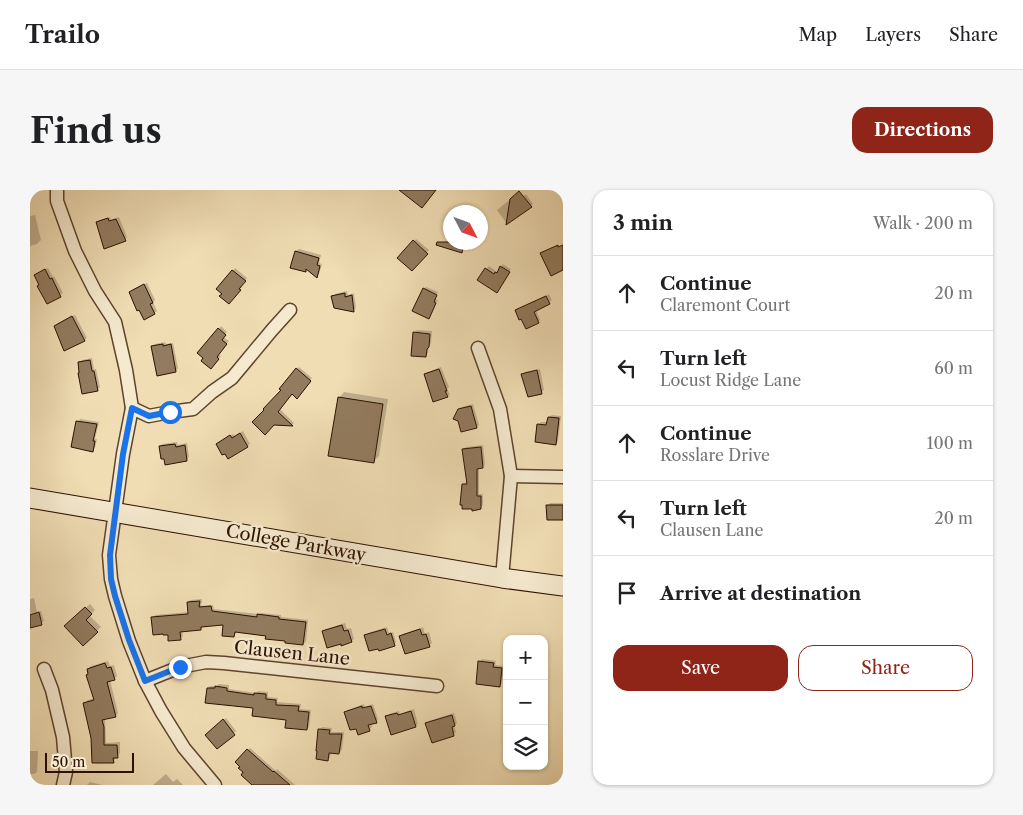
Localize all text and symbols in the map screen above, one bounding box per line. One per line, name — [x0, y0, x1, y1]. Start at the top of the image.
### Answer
text: Trailo — [25, 20, 100, 49]
text: Map — [799, 24, 837, 46]
text: Layers — [865, 24, 921, 46]
text: Share — [949, 24, 998, 46]
button: Directions — [852, 107, 993, 153]
text: Find us — [30, 109, 162, 152]
north arrow — [443, 205, 488, 250]
text: 3 min — [613, 210, 673, 235]
text: Walk · 200 m — [873, 213, 973, 233]
text: Continue — [660, 272, 752, 295]
icon: ahead — [613, 279, 641, 307]
text: 20 m — [934, 283, 973, 303]
text: Claremont Court — [660, 295, 790, 315]
text: Turn left — [660, 347, 747, 370]
icon: left — [613, 354, 641, 382]
text: 60 m — [934, 358, 973, 378]
text: Locust Ridge Lane — [660, 370, 801, 390]
route start — [159, 401, 182, 424]
text: Continue — [660, 422, 752, 445]
icon: ahead — [613, 429, 641, 457]
text: 100 m — [927, 433, 973, 453]
text: Rosslare Drive — [660, 445, 770, 465]
text: Turn left — [660, 497, 747, 520]
icon: left — [613, 504, 641, 532]
text: 20 m — [934, 508, 973, 528]
street label: College Parkway — [224, 520, 369, 566]
text: Clausen Lane — [660, 520, 764, 540]
icon: arrive — [613, 579, 641, 607]
text: Arrive at destination — [660, 582, 861, 605]
map controls — [503, 635, 548, 770]
button: + — [503, 635, 548, 680]
street label: Clausen Lane — [233, 636, 351, 670]
button: Save — [613, 645, 788, 691]
button: Share — [798, 645, 973, 691]
route end — [169, 656, 192, 679]
button: − — [503, 680, 548, 725]
button: layers — [503, 725, 548, 770]
scale bar — [45, 750, 134, 773]
text: 50 m — [52, 753, 85, 771]

